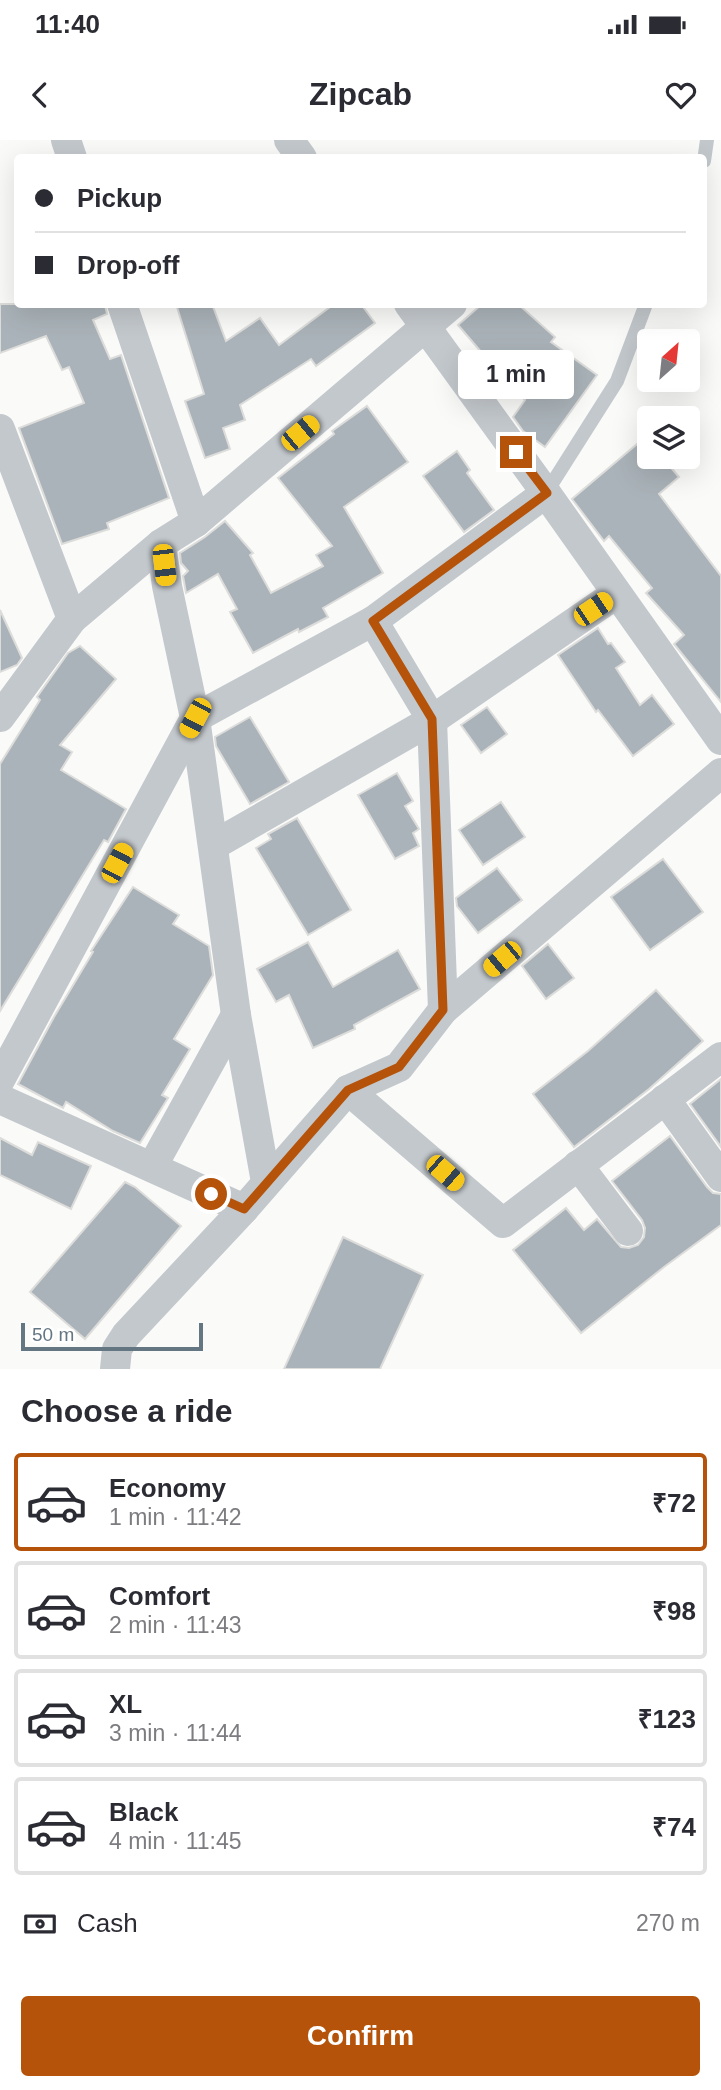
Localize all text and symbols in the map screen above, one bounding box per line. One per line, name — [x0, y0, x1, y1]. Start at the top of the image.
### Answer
text: 11:40 — [35, 9, 100, 39]
icon: back — [21, 76, 59, 114]
text: Zipcab — [309, 76, 412, 112]
icon: heart — [662, 76, 700, 114]
text: Pickup — [77, 183, 162, 213]
text: Drop-off — [77, 250, 180, 280]
north arrow — [637, 329, 700, 392]
map controls — [637, 329, 700, 469]
callout: 1 min — [458, 350, 574, 400]
text: 1 min — [486, 361, 546, 387]
button: layers — [637, 406, 700, 469]
car — [278, 411, 323, 455]
route end — [500, 436, 532, 468]
car — [152, 543, 177, 587]
car — [570, 589, 617, 629]
car — [176, 695, 215, 741]
car — [98, 840, 137, 886]
car — [480, 937, 525, 981]
car — [423, 1151, 468, 1195]
route start — [195, 1178, 227, 1210]
scale bar — [21, 1320, 203, 1352]
text: 50 m — [32, 1324, 74, 1345]
text: Choose a ride — [21, 1393, 233, 1429]
icon: car — [25, 1471, 88, 1534]
text: Economy — [109, 1473, 226, 1503]
text: ₹72 — [652, 1488, 696, 1518]
text: 1 min · 11:42 — [109, 1504, 242, 1530]
icon: car — [25, 1579, 88, 1642]
text: Comfort — [109, 1581, 210, 1611]
text: ₹98 — [652, 1596, 696, 1626]
text: 2 min · 11:43 — [109, 1612, 242, 1638]
icon: car — [25, 1687, 88, 1750]
text: XL — [109, 1689, 142, 1719]
text: ₹123 — [638, 1704, 696, 1734]
text: 3 min · 11:44 — [109, 1720, 242, 1746]
icon: car — [25, 1795, 88, 1858]
text: Black — [109, 1797, 178, 1827]
text: ₹74 — [652, 1812, 696, 1842]
text: 4 min · 11:45 — [109, 1828, 242, 1854]
icon: cash — [21, 1905, 59, 1943]
text: Cash — [77, 1908, 138, 1938]
text: 270 m — [636, 1910, 700, 1936]
button: Confirm — [21, 1996, 700, 2076]

